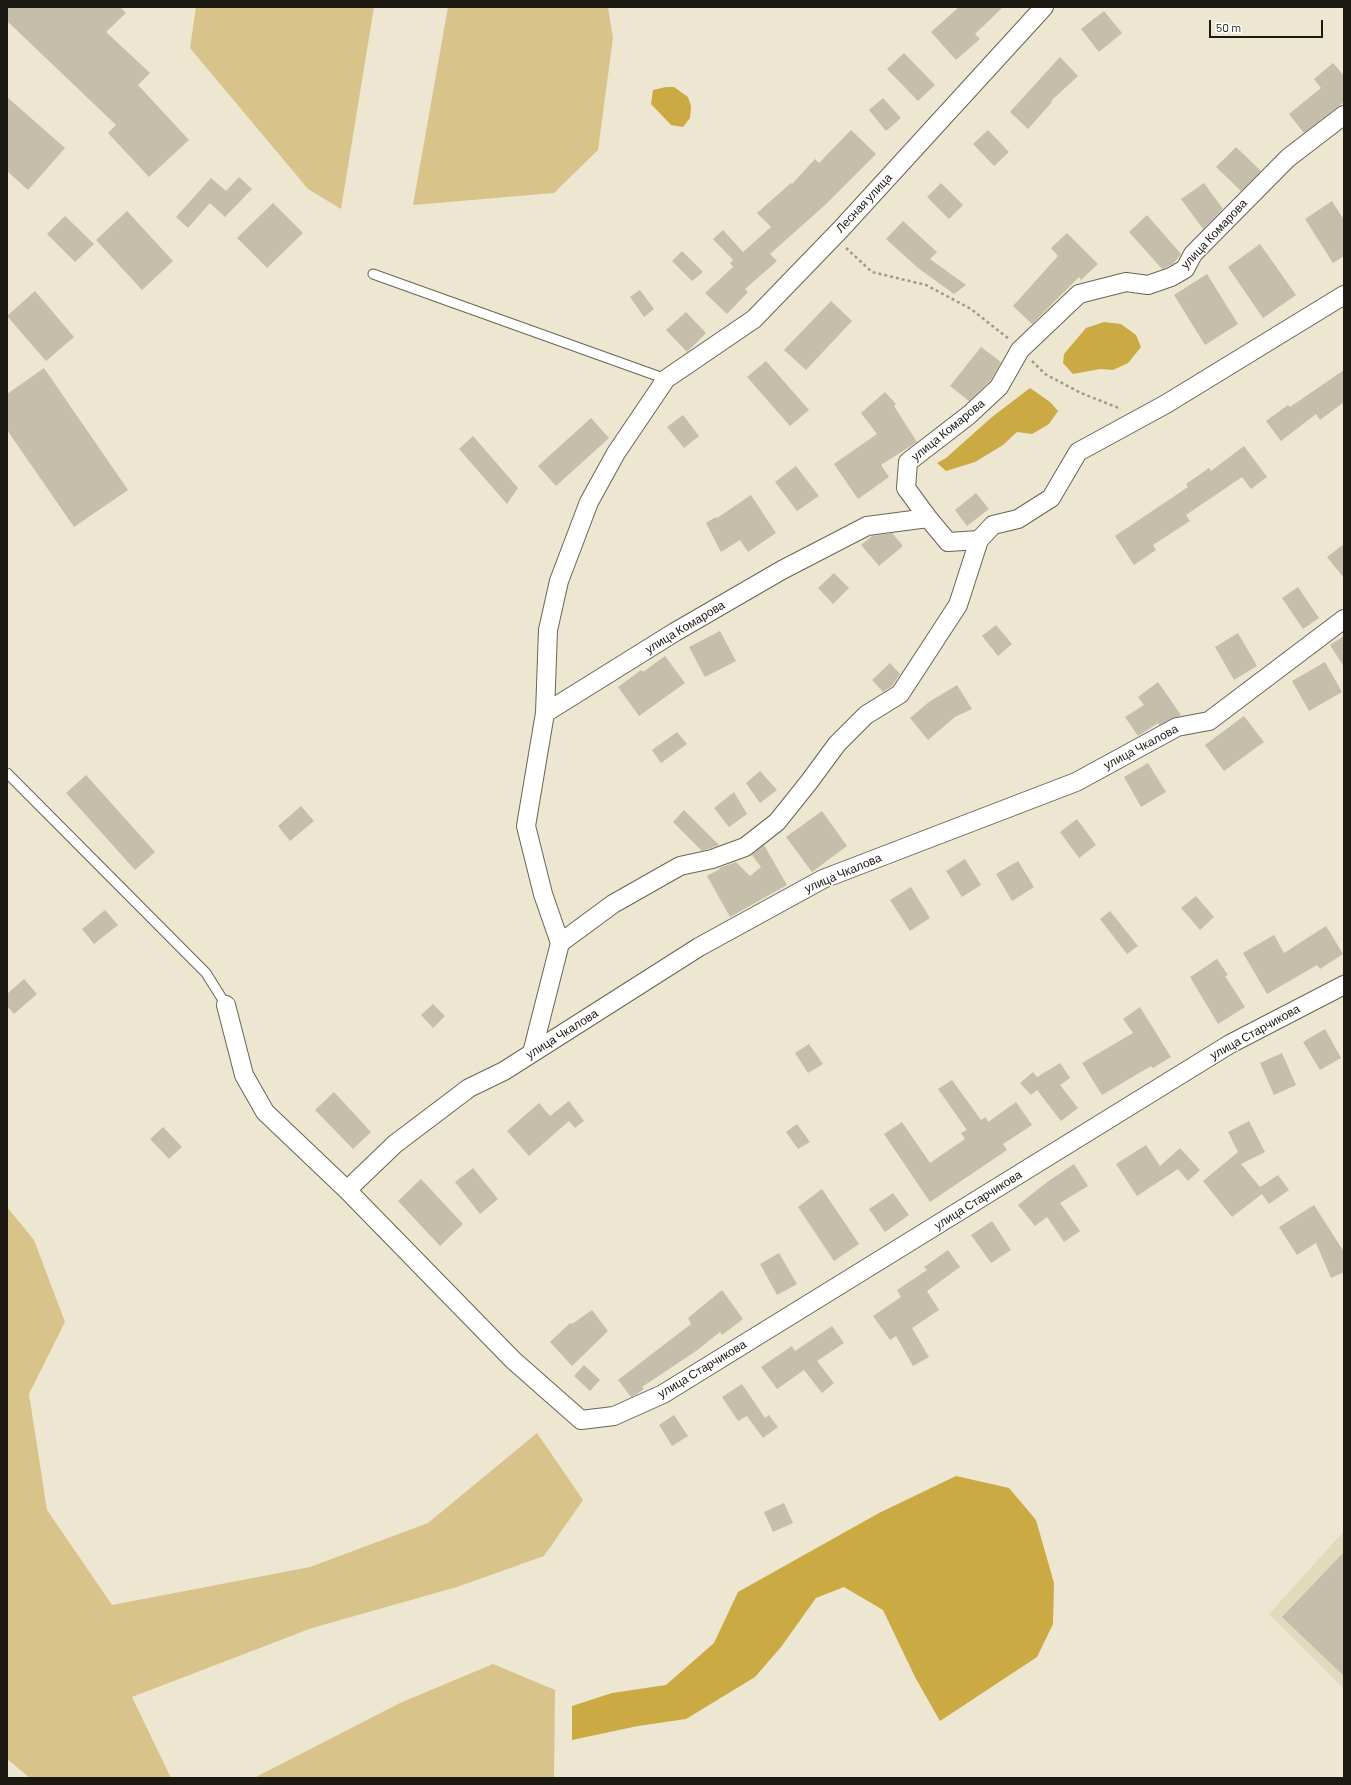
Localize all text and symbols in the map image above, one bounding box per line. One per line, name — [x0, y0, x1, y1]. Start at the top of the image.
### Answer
scale bar — [1211, 12, 1325, 38]
text: 50 m — [1216, 20, 1241, 34]
street label: Лесная улица — [833, 170, 895, 236]
street label: улица Комарова — [1178, 196, 1250, 272]
street label: улица Комарова — [908, 396, 988, 464]
street label: улица Комарова — [643, 598, 727, 656]
street label: улица Чкалова — [1101, 721, 1181, 773]
street label: улица Чкалова — [802, 850, 884, 896]
street label: улица Старчикова — [1208, 1001, 1302, 1063]
street label: улица Чкалова — [523, 1006, 601, 1062]
street label: улица Старчикова — [932, 1167, 1024, 1233]
street label: улица Старчикова — [655, 1337, 749, 1401]

